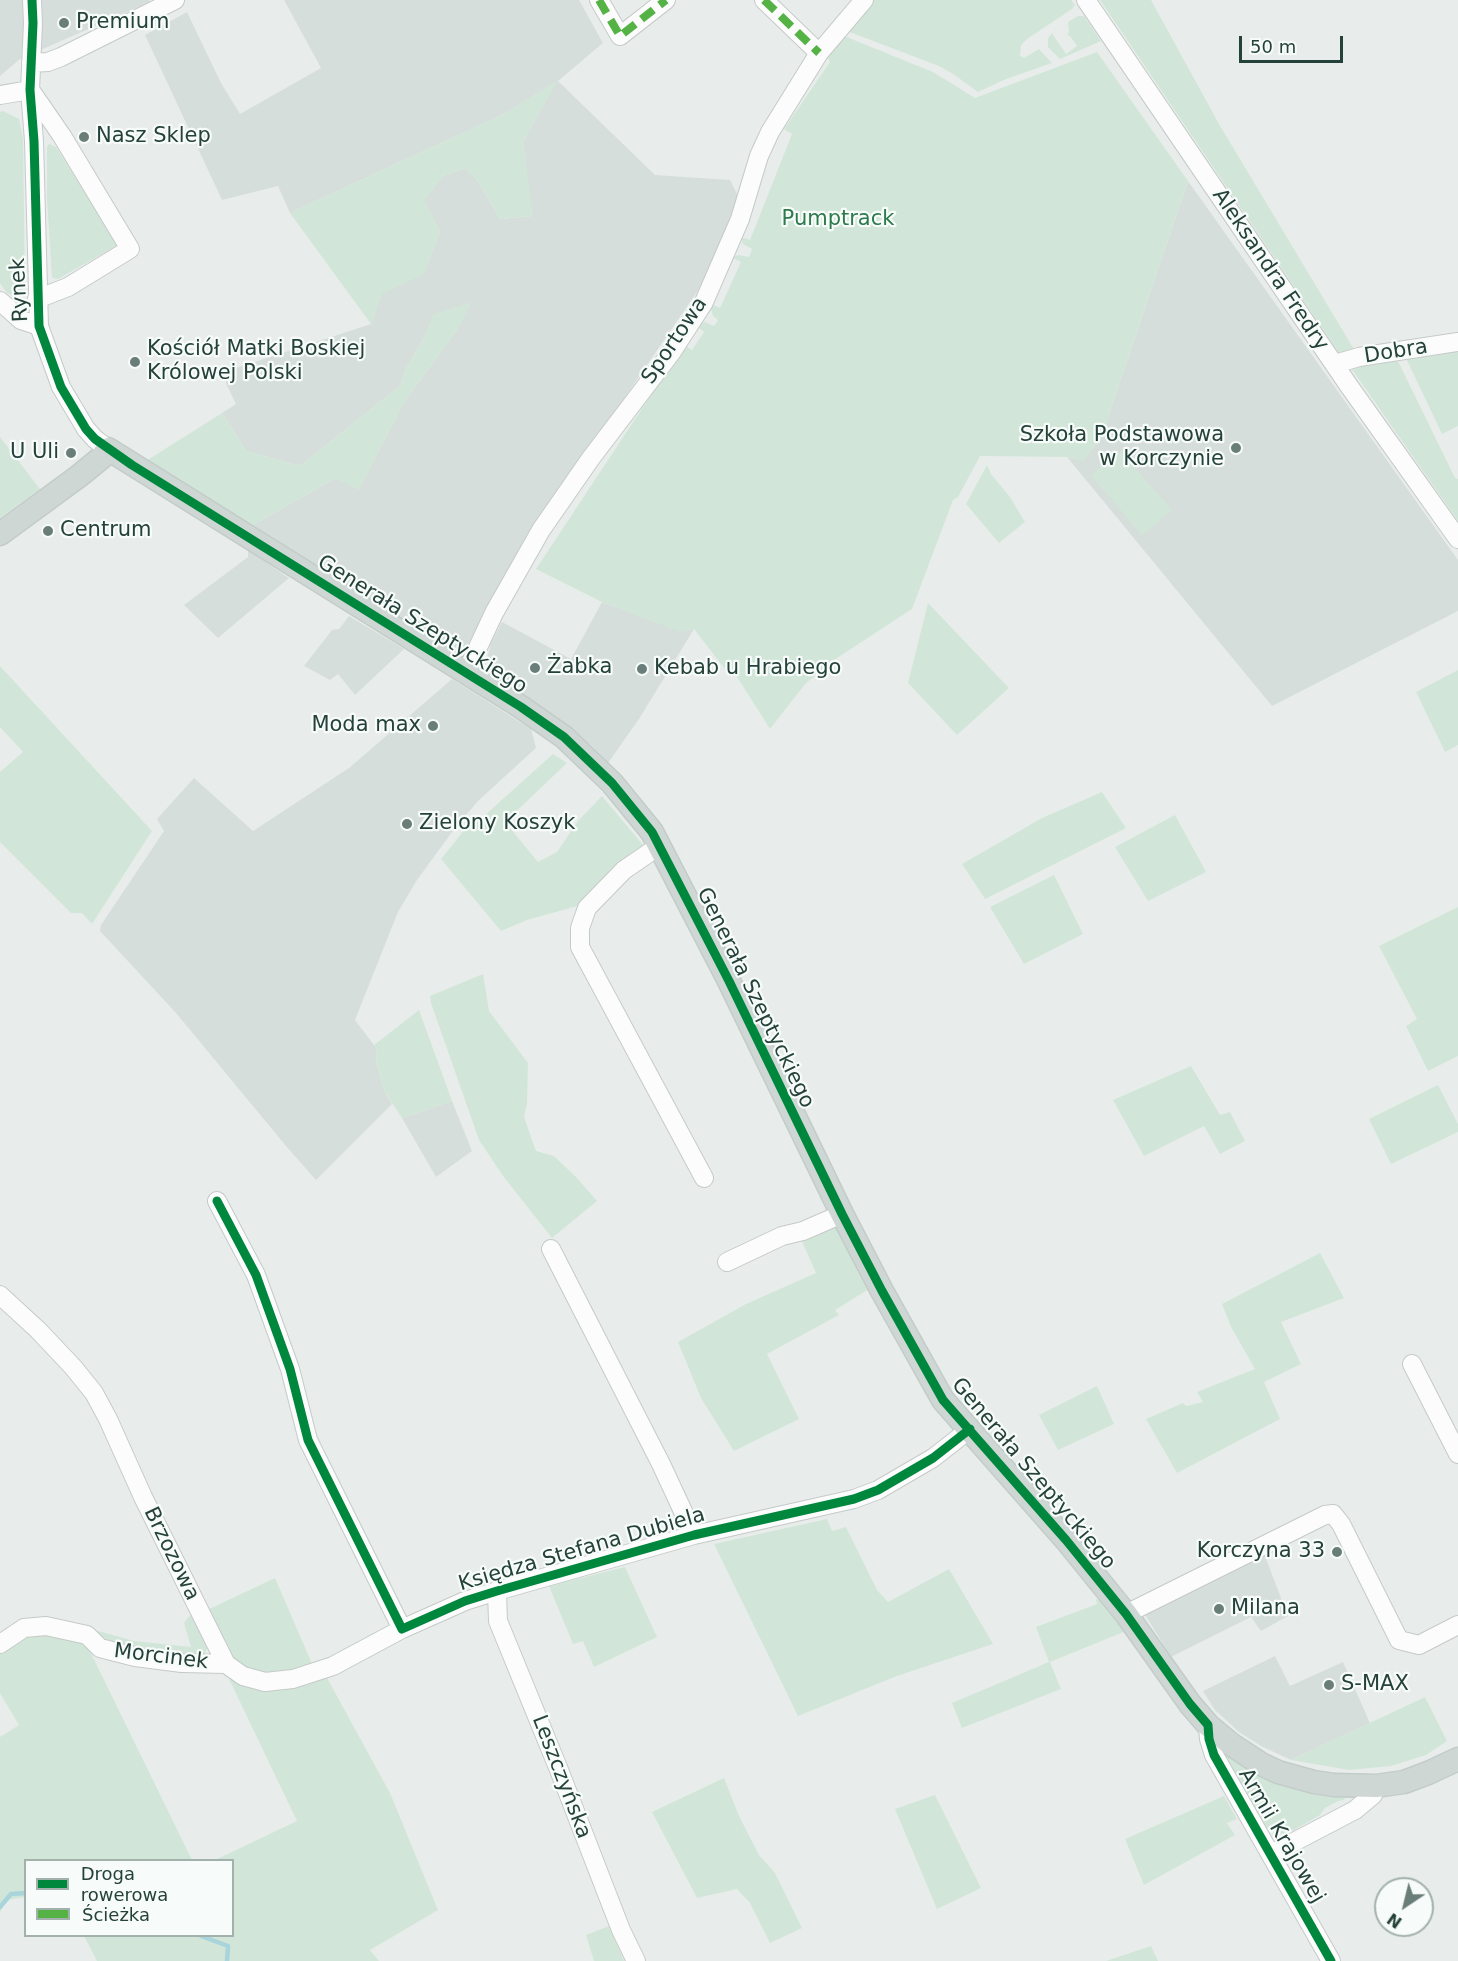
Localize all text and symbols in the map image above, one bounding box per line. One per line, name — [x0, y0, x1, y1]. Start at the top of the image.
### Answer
place label: Premium — [76, 10, 169, 36]
marker: Premium — [57, 16, 71, 30]
scale bar — [1242, 24, 1346, 62]
text: 50 m — [1250, 36, 1296, 57]
place label: Nasz Sklep — [96, 124, 211, 150]
marker: Nasz Sklep — [77, 130, 91, 144]
street label: Aleksandra Fredry — [1206, 184, 1334, 356]
park label: Pumptrack — [782, 207, 894, 233]
street label: Rynek — [6, 257, 34, 323]
street label: Sportowa — [637, 293, 713, 389]
street label: Dobra — [1362, 335, 1430, 369]
place label: Kościół Matki Boskiej Królowej Polski — [147, 337, 365, 387]
marker: Kościół Matki Boskiej Królowej Polski — [128, 355, 142, 369]
place label: Szkoła Podstawowa w Korczynie — [1020, 423, 1224, 473]
place label: U Uli — [10, 440, 59, 466]
marker: Szkoła Podstawowa w Korczynie — [1229, 441, 1243, 455]
marker: U Uli — [64, 446, 78, 460]
place label: Centrum — [60, 518, 152, 544]
marker: Centrum — [41, 524, 55, 538]
street label: Generała Szeptyckiego — [313, 550, 531, 700]
place label: Żabka — [547, 655, 612, 681]
place label: Kebab u Hrabiego — [654, 656, 841, 682]
marker: Żabka — [528, 661, 542, 675]
marker: Kebab u Hrabiego — [635, 662, 649, 676]
place label: Moda max — [311, 713, 421, 739]
marker: Moda max — [426, 719, 440, 733]
place label: Zielony Koszyk — [419, 811, 575, 837]
marker: Zielony Koszyk — [400, 817, 414, 831]
street label: Generała Szeptyckiego — [691, 884, 819, 1112]
street label: Generała Szeptyckiego — [945, 1373, 1121, 1575]
street label: Brzozowa — [138, 1503, 204, 1605]
street label: Księdza Stefana Dubiela — [456, 1503, 708, 1597]
place label: Korczyna 33 — [1197, 1539, 1325, 1565]
marker: Korczyna 33 — [1330, 1545, 1344, 1559]
place label: Milana — [1231, 1596, 1300, 1622]
marker: Milana — [1212, 1602, 1226, 1616]
street label: Morcinek — [112, 1639, 210, 1675]
place label: S-MAX — [1341, 1672, 1409, 1698]
marker: S-MAX — [1322, 1678, 1336, 1692]
street label: Leszczyńska — [526, 1712, 596, 1842]
street label: Armii Krajowej — [1232, 1764, 1330, 1908]
legend — [24, 1859, 234, 1937]
text: Droga rowerowa — [81, 1863, 168, 1905]
north arrow — [1374, 1877, 1434, 1937]
text: Ścieżka — [82, 1904, 150, 1925]
text: N — [1384, 1909, 1405, 1932]

